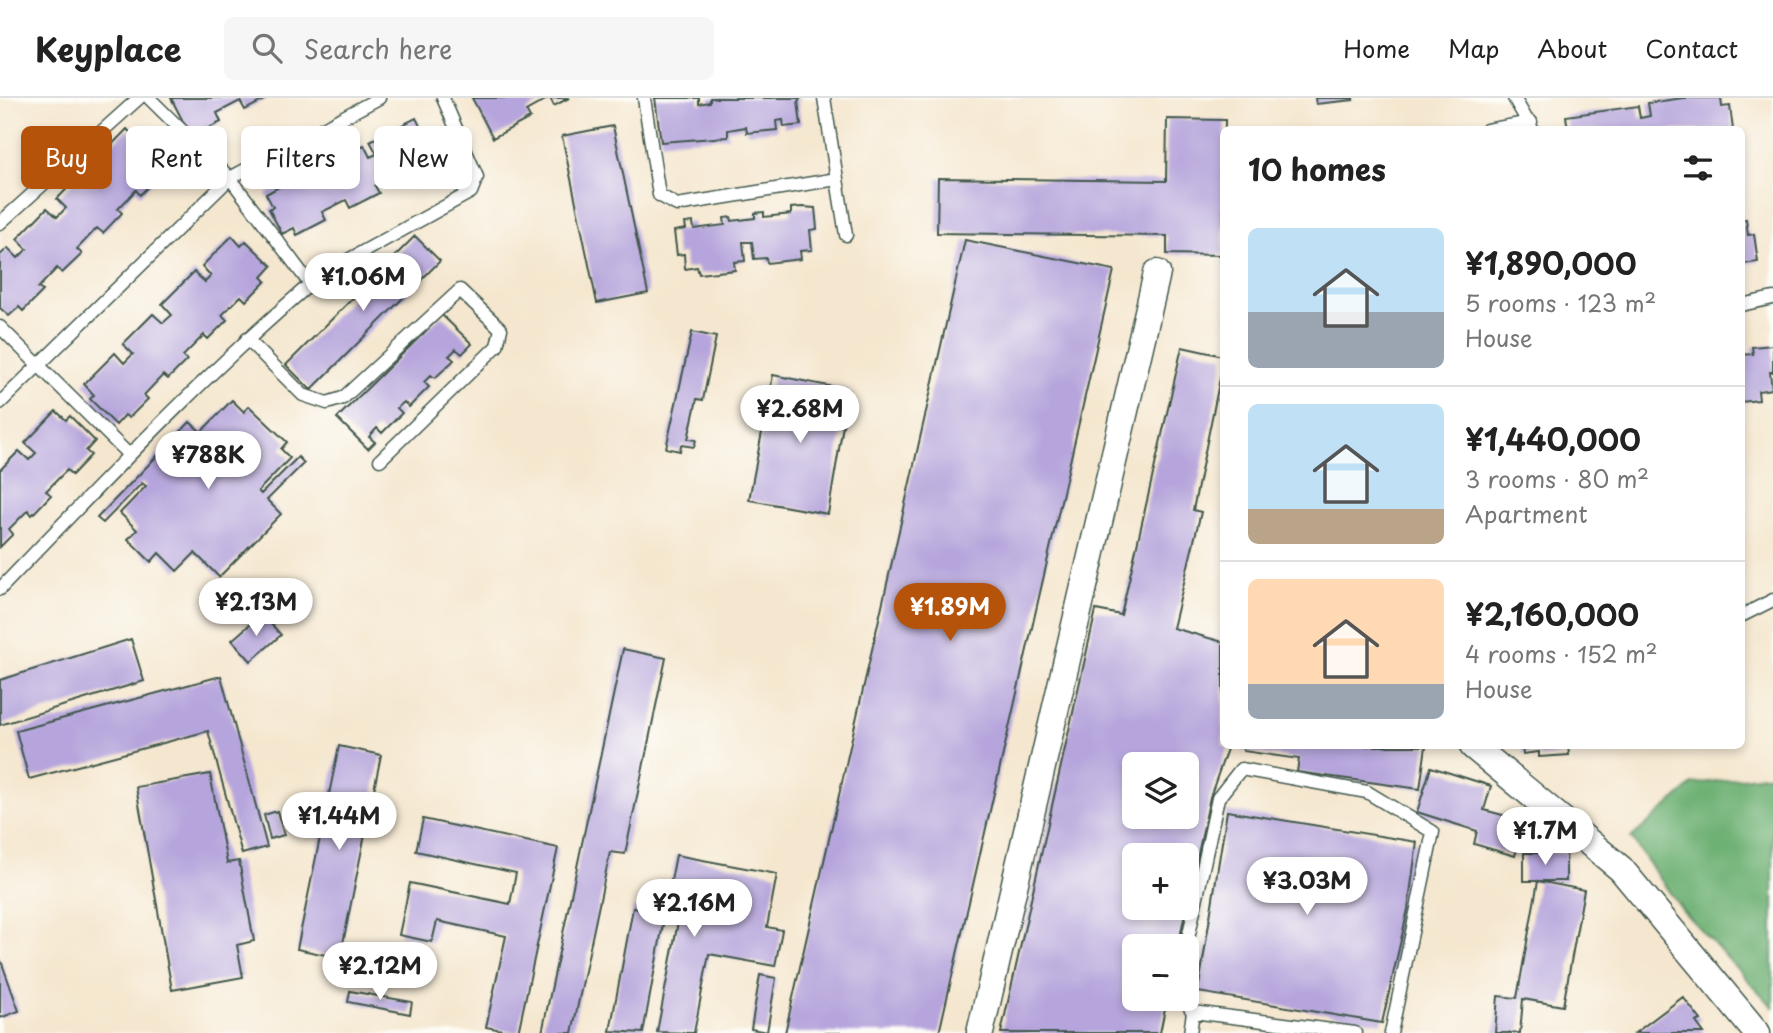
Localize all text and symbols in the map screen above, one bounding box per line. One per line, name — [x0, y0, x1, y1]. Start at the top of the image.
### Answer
search box — [224, 17, 714, 80]
text: Keyplace — [35, 23, 182, 73]
icon: search — [248, 29, 286, 67]
text: Search here — [304, 29, 452, 68]
text: Home — [1343, 30, 1410, 66]
text: Map — [1448, 30, 1499, 66]
text: About — [1537, 30, 1607, 66]
text: Contact — [1645, 30, 1738, 66]
chip: Buy — [21, 126, 112, 189]
chip: Rent — [126, 126, 227, 189]
chip: Filters — [241, 126, 360, 189]
chip: New — [374, 126, 472, 189]
text: 10 homes — [1248, 146, 1386, 191]
icon: filters — [1679, 149, 1717, 187]
text: ¥1,890,000 — [1465, 240, 1637, 285]
pin: ¥1.06M — [306, 254, 420, 313]
icon: home — [1304, 256, 1388, 340]
text: ¥1.06M — [320, 258, 406, 293]
text: 5 rooms · 123 m² — [1465, 285, 1656, 320]
text: House — [1465, 320, 1532, 355]
pin: ¥2.68M — [743, 386, 857, 445]
text: ¥2.68M — [756, 390, 844, 425]
text: ¥1,440,000 — [1465, 416, 1641, 461]
pin: ¥788K — [159, 432, 257, 491]
icon: home — [1304, 432, 1388, 516]
text: ¥788K — [171, 436, 245, 471]
text: 3 rooms · 80 m² — [1465, 461, 1649, 496]
text: Apartment — [1465, 496, 1588, 531]
pin: ¥2.13M — [199, 578, 313, 638]
text: ¥2.13M — [215, 583, 297, 618]
pin: ¥1.89M — [893, 584, 1007, 643]
text: ¥1.89M — [910, 588, 990, 623]
text: ¥2,160,000 — [1465, 591, 1639, 636]
icon: home — [1304, 607, 1388, 691]
text: 4 rooms · 152 m² — [1465, 636, 1658, 671]
text: House — [1465, 671, 1532, 706]
map controls — [1122, 752, 1199, 1011]
button: layers — [1122, 752, 1199, 829]
pin: ¥1.44M — [282, 792, 396, 852]
text: ¥1.44M — [298, 797, 380, 832]
pin: ¥1.7M — [1496, 808, 1594, 867]
text: ¥1.7M — [1513, 812, 1577, 847]
button: + — [1122, 843, 1199, 920]
pin: ¥3.03M — [1250, 858, 1364, 917]
text: ¥3.03M — [1263, 862, 1351, 897]
pin: ¥2.16M — [637, 880, 751, 939]
text: ¥2.16M — [652, 884, 736, 919]
button: − — [1122, 934, 1199, 1011]
pin: ¥2.12M — [323, 942, 437, 1002]
text: ¥2.12M — [338, 947, 422, 982]

